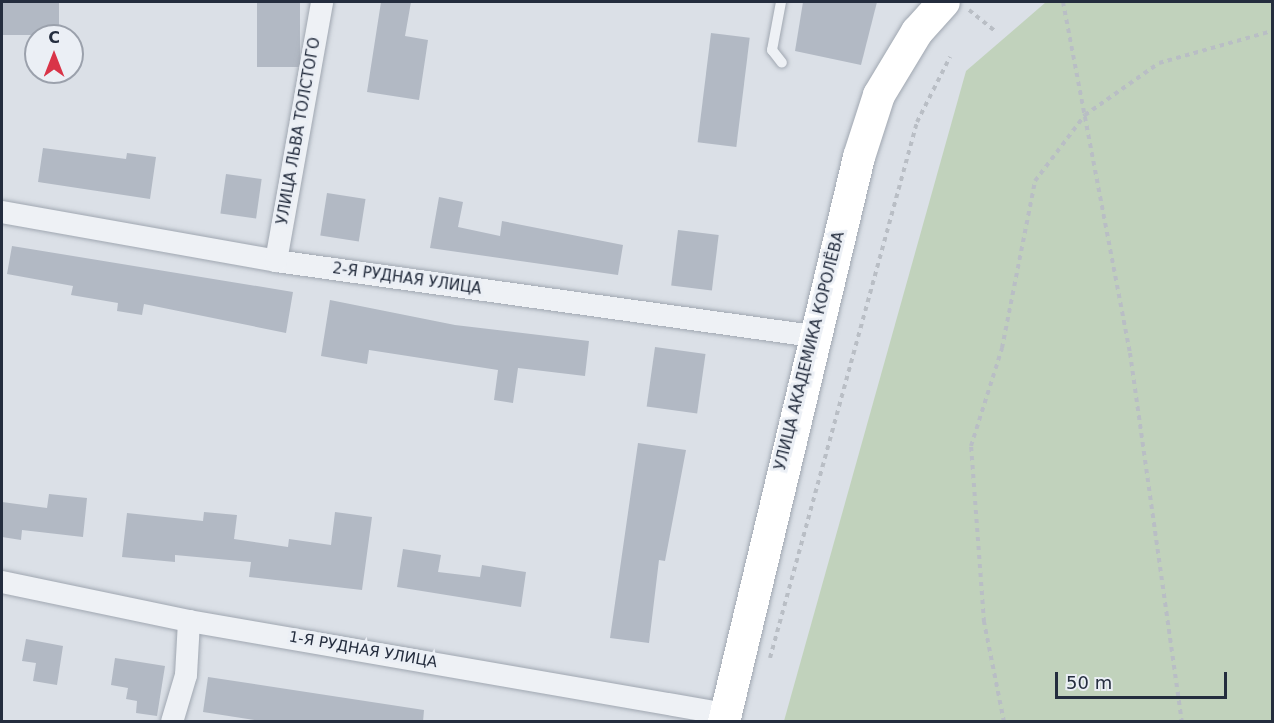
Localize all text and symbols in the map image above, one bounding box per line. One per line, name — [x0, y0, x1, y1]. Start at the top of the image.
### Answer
north arrow — [24, 24, 84, 84]
text: С — [48, 28, 60, 47]
street label: УЛИЦА ЛЬВА ТОЛСТОГО — [274, 36, 324, 226]
street label: УЛИЦА АКАДЕМИКА КОРОЛЁВА — [772, 230, 848, 472]
street label: 2-Я РУДНАЯ УЛИЦА — [331, 260, 483, 298]
street label: 1-Я РУДНАЯ УЛИЦА — [287, 628, 439, 672]
scale bar — [1058, 660, 1230, 698]
text: 50 m — [1066, 672, 1112, 693]

